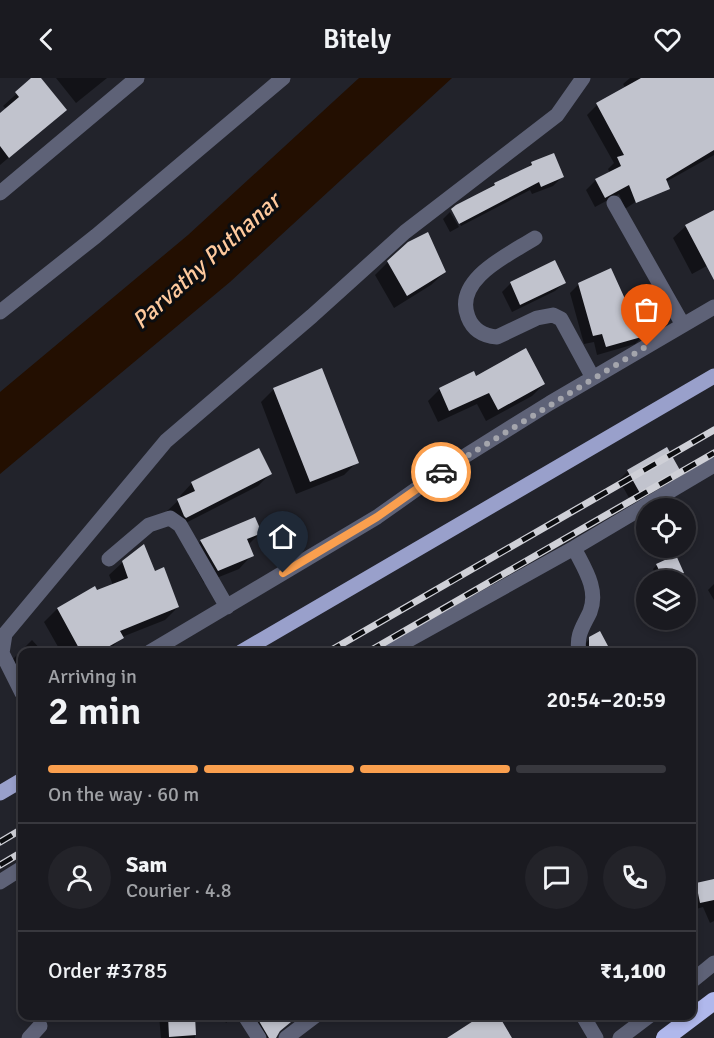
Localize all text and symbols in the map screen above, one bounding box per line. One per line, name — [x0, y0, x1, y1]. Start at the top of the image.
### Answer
icon: back — [30, 23, 63, 56]
text: Bitely — [323, 23, 391, 56]
icon: heart — [651, 23, 684, 56]
water label: Parvathy Puthanar — [126, 184, 289, 335]
pin — [621, 284, 672, 346]
icon: bag — [630, 293, 663, 326]
courier — [411, 442, 471, 502]
icon: car — [425, 456, 458, 489]
map controls — [636, 498, 696, 630]
button: locate — [636, 498, 696, 558]
pin — [257, 511, 308, 573]
icon: home — [266, 520, 299, 553]
button: layers — [636, 570, 696, 630]
text: Arriving in — [48, 664, 137, 689]
text: 20:54–20:59 — [547, 686, 666, 713]
text: 2 min — [48, 687, 141, 735]
text: On the way · 60 m — [48, 782, 199, 807]
button: person — [48, 846, 111, 909]
button: chat — [525, 846, 588, 909]
button: phone — [603, 846, 666, 909]
text: Sam — [126, 851, 167, 878]
text: Courier · 4.8 — [126, 878, 232, 903]
text: Order #3785 — [48, 957, 168, 984]
text: ₹1,100 — [600, 957, 666, 984]

